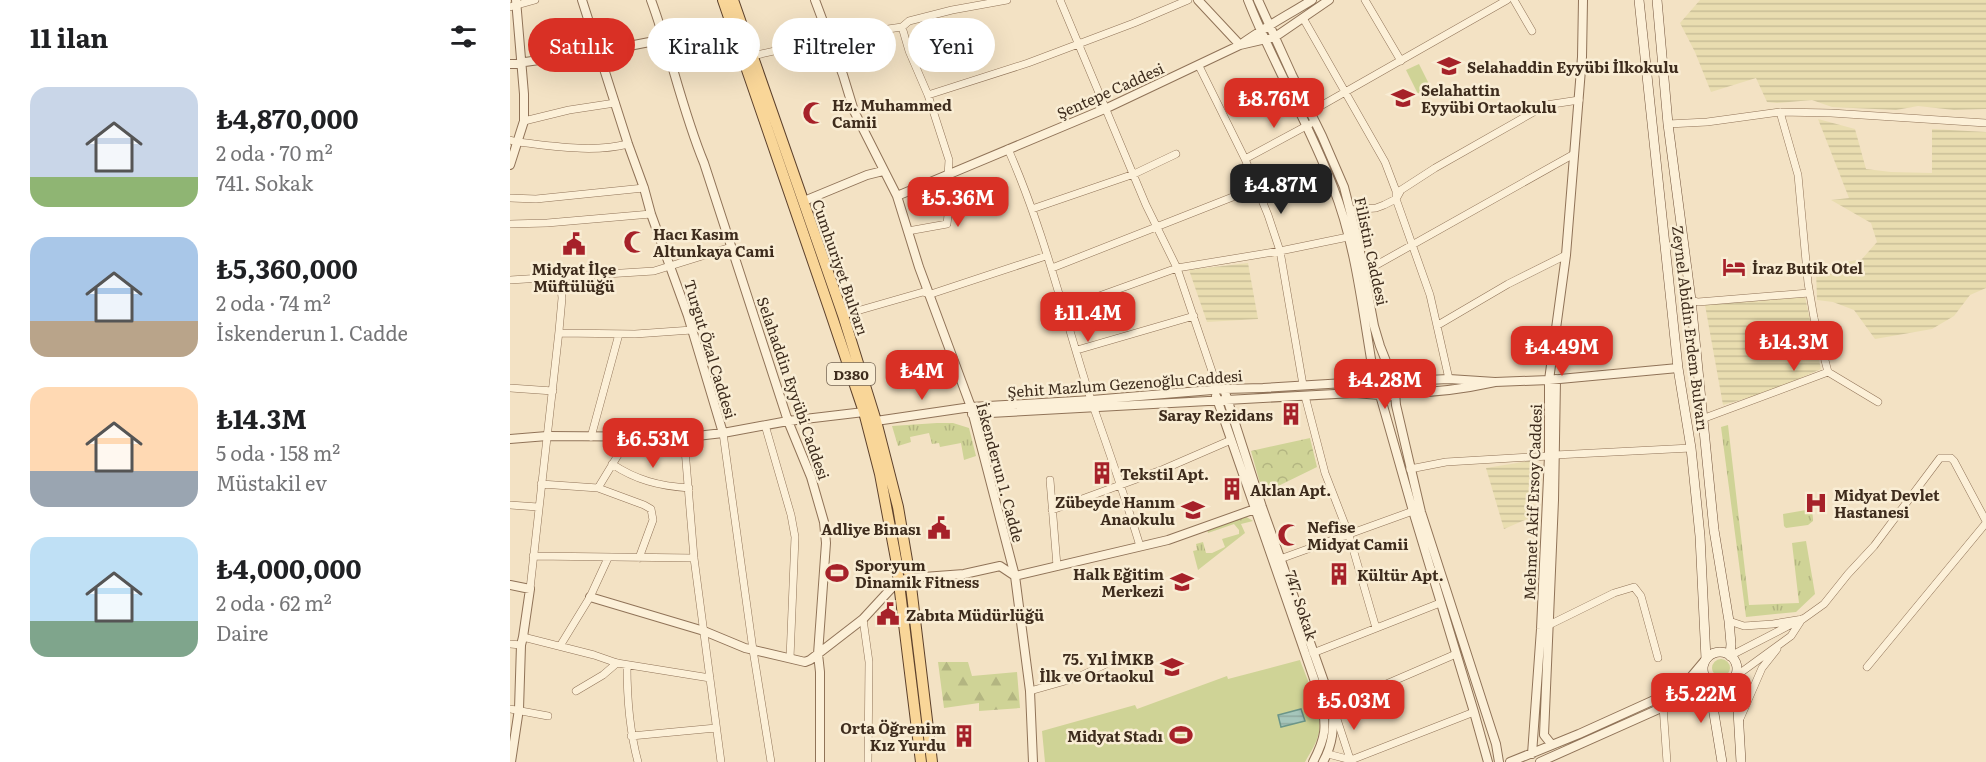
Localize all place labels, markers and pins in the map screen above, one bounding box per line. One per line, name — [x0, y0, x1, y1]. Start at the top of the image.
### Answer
school or university icon: Selahaddin Eyyübi İlkokulu — [1436, 53, 1462, 79]
place label: Selahaddin Eyyübi İlkokulu — [1467, 55, 1679, 78]
pin: ₺8.76M — [1225, 78, 1323, 129]
place label: Selahattin Eyyübi Ortaokulu — [1421, 78, 1557, 118]
school or university icon: Selahattin Eyyübi Ortaokulu — [1390, 85, 1416, 111]
place label: Hz. Muhammed Camii — [832, 93, 952, 133]
mosque icon: Hz. Muhammed Camii — [801, 100, 827, 126]
pin: ₺4.87M — [1232, 164, 1330, 215]
pin: ₺5.36M — [909, 177, 1007, 228]
place label: Hacı Kasım Altunkaya Cami — [653, 222, 775, 262]
mosque icon: Hacı Kasım Altunkaya Cami — [622, 229, 648, 255]
public building icon: Midyat İlçe Müftülüğü — [561, 231, 587, 257]
hotel icon: İraz Butik Otel — [1721, 254, 1747, 280]
place label: İraz Butik Otel — [1752, 256, 1864, 279]
place label: Midyat İlçe Müftülüğü — [532, 257, 617, 297]
pin: ₺11.4M — [1039, 292, 1137, 343]
pin: ₺14.3M — [1745, 321, 1843, 372]
pin: ₺4.49M — [1513, 326, 1611, 377]
pin: ₺4M — [893, 350, 951, 401]
pin: ₺4.28M — [1336, 359, 1434, 410]
building icon: Saray Rezidans — [1278, 401, 1304, 427]
place label: Saray Rezidans — [1158, 403, 1274, 426]
pin: ₺6.53M — [604, 418, 702, 469]
building icon: Tekstil Apt. — [1089, 460, 1115, 486]
place label: Tekstil Apt. — [1120, 462, 1209, 485]
building icon: Aklan Apt. — [1219, 476, 1245, 502]
place label: Aklan Apt. — [1250, 478, 1331, 501]
place label: Midyat Devlet Hastanesi — [1834, 483, 1940, 523]
place label: Zübeyde Hanım Anaokulu — [1055, 490, 1175, 530]
hospital icon: Midyat Devlet Hastanesi — [1803, 490, 1829, 516]
school or university icon: Zübeyde Hanım Anaokulu — [1180, 497, 1206, 523]
public building icon: Adliye Binası — [926, 515, 952, 541]
place label: Nefise Midyat Camii — [1307, 515, 1409, 555]
place label: Adliye Binası — [821, 517, 922, 540]
mosque icon: Nefise Midyat Camii — [1276, 522, 1302, 548]
place label: Sporyum Dinamik Fitness — [855, 553, 980, 593]
sports icon: Sporyum Dinamik Fitness — [824, 560, 850, 586]
building icon: Kültür Apt. — [1326, 561, 1352, 587]
place label: Halk Eğitim Merkezi — [1073, 562, 1165, 602]
place label: Kültür Apt. — [1357, 563, 1444, 586]
school or university icon: Halk Eğitim Merkezi — [1169, 569, 1195, 595]
public building icon: Zabıta Müdürlüğü — [875, 601, 901, 627]
place label: Zabıta Müdürlüğü — [906, 603, 1044, 626]
place label: 75. Yıl İMKB İlk ve Ortaokul — [1039, 647, 1155, 687]
school or university icon: 75. Yıl İMKB İlk ve Ortaokul — [1159, 654, 1185, 680]
pin: ₺5.22M — [1652, 673, 1750, 724]
pin: ₺5.03M — [1305, 680, 1403, 731]
place label: Orta Öğrenim Kız Yurdu — [840, 716, 946, 756]
sports icon: Midyat Stadı — [1168, 722, 1194, 748]
building icon: Orta Öğrenim Kız Yurdu — [951, 723, 977, 749]
place label: Midyat Stadı — [1067, 724, 1164, 747]

